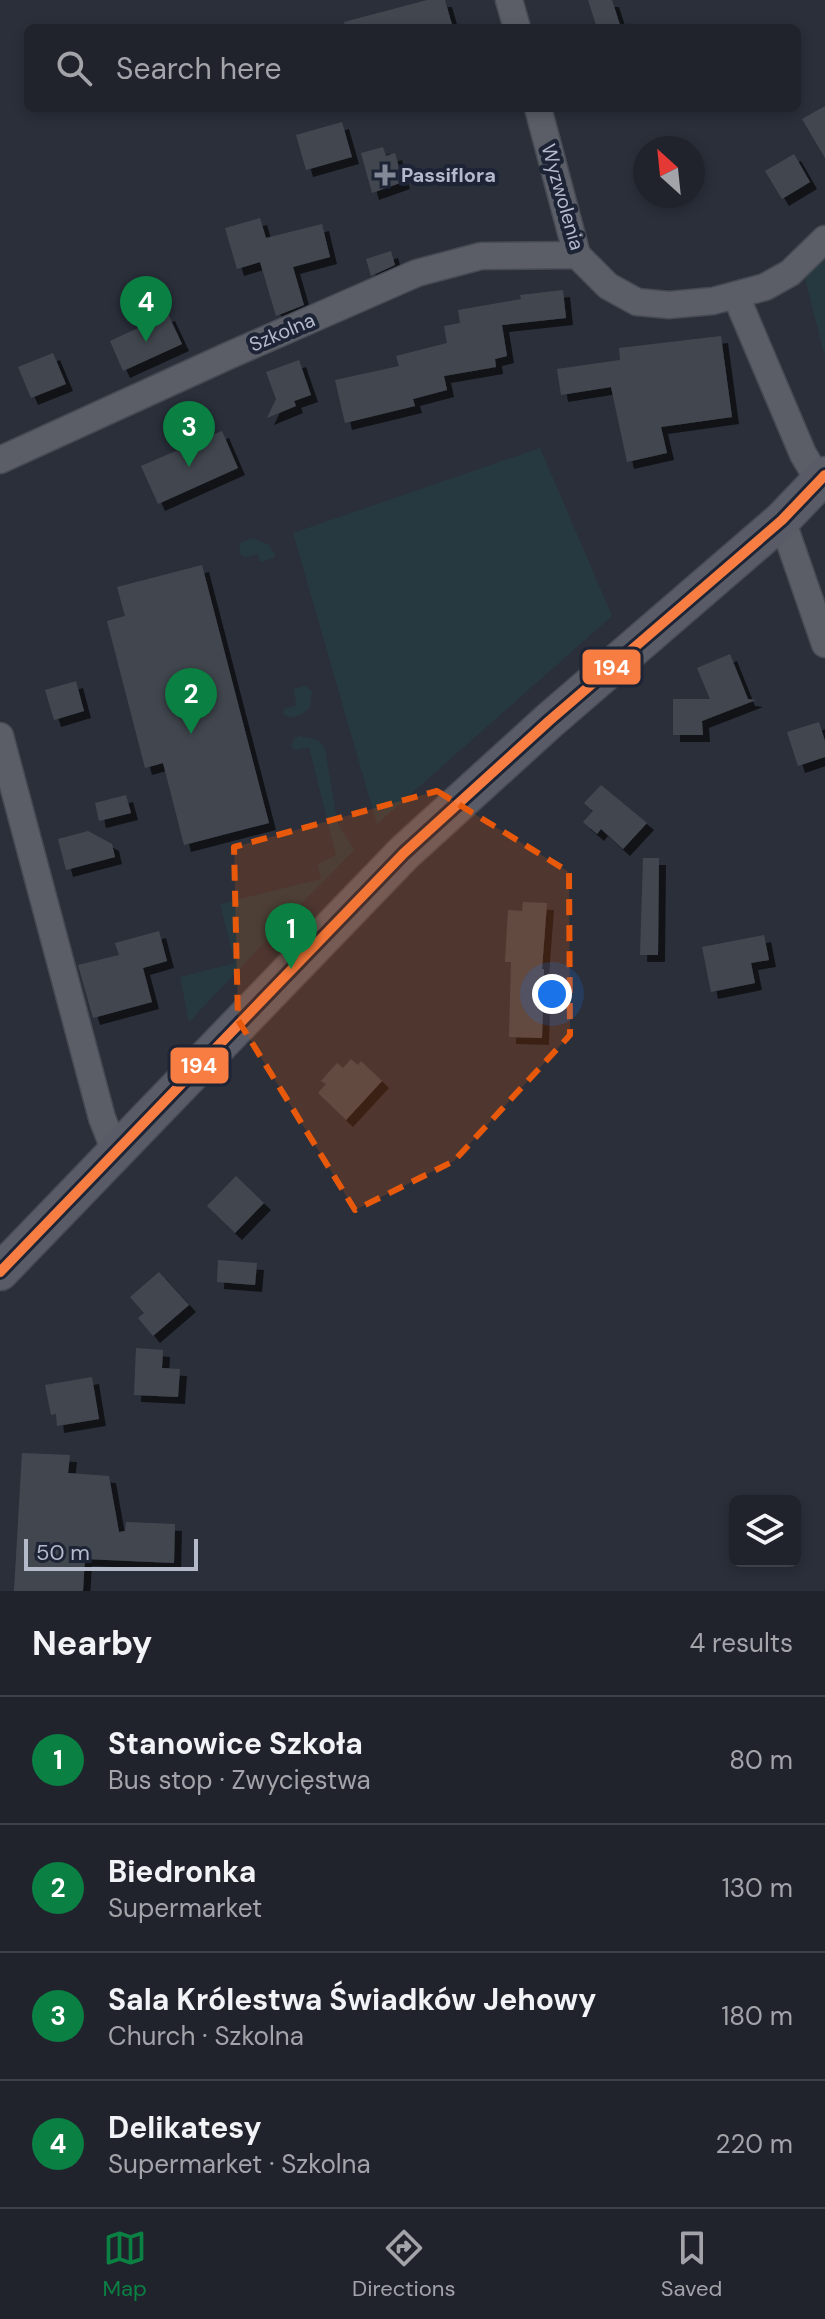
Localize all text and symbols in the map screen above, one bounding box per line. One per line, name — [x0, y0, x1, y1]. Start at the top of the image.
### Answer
search box — [24, 24, 801, 112]
icon: search — [52, 46, 96, 90]
text: Search here — [116, 49, 282, 88]
north arrow — [633, 136, 705, 208]
street label: Wyzwolenia — [535, 141, 591, 253]
place label: Passiflora — [401, 162, 496, 188]
marker: Passiflora — [376, 166, 394, 184]
pin: 4 — [120, 276, 172, 342]
street label: Szkolna — [245, 307, 319, 357]
pin: 3 — [163, 401, 215, 467]
line badge: 194 — [581, 648, 642, 686]
text: 194 — [594, 653, 630, 682]
pin: 2 — [165, 668, 217, 734]
pin: 1 — [265, 903, 317, 969]
your location — [532, 974, 572, 1014]
line badge: 194 — [169, 1046, 230, 1085]
text: 194 — [181, 1051, 217, 1080]
map controls — [729, 1495, 801, 1567]
button: layers — [729, 1495, 801, 1567]
scale bar — [24, 1535, 198, 1571]
text: 50 m — [36, 1538, 90, 1567]
text: Nearby — [32, 1621, 152, 1666]
text: 4 results — [689, 1626, 793, 1660]
text: Stanowice Szkoła — [108, 1724, 363, 1763]
text: 1 — [53, 1743, 63, 1777]
text: 80 m — [729, 1743, 793, 1777]
text: Bus stop · Zwycięstwa — [108, 1763, 371, 1797]
text: Biedronka — [108, 1852, 256, 1891]
text: 2 — [50, 1871, 66, 1905]
text: 130 m — [722, 1871, 793, 1905]
text: Supermarket — [108, 1891, 262, 1925]
text: Sala Królestwa Świadków Jehowy — [108, 1980, 596, 2019]
text: 3 — [50, 1999, 66, 2033]
text: 180 m — [721, 1999, 793, 2033]
text: Church · Szkolna — [108, 2019, 304, 2053]
text: Delikatesy — [108, 2108, 262, 2147]
text: 4 — [50, 2127, 66, 2161]
text: 220 m — [715, 2127, 793, 2161]
text: Supermarket · Szkolna — [108, 2147, 371, 2181]
tab: Map — [103, 2226, 147, 2303]
tab: Directions — [352, 2226, 456, 2303]
tab: Saved — [661, 2226, 722, 2303]

